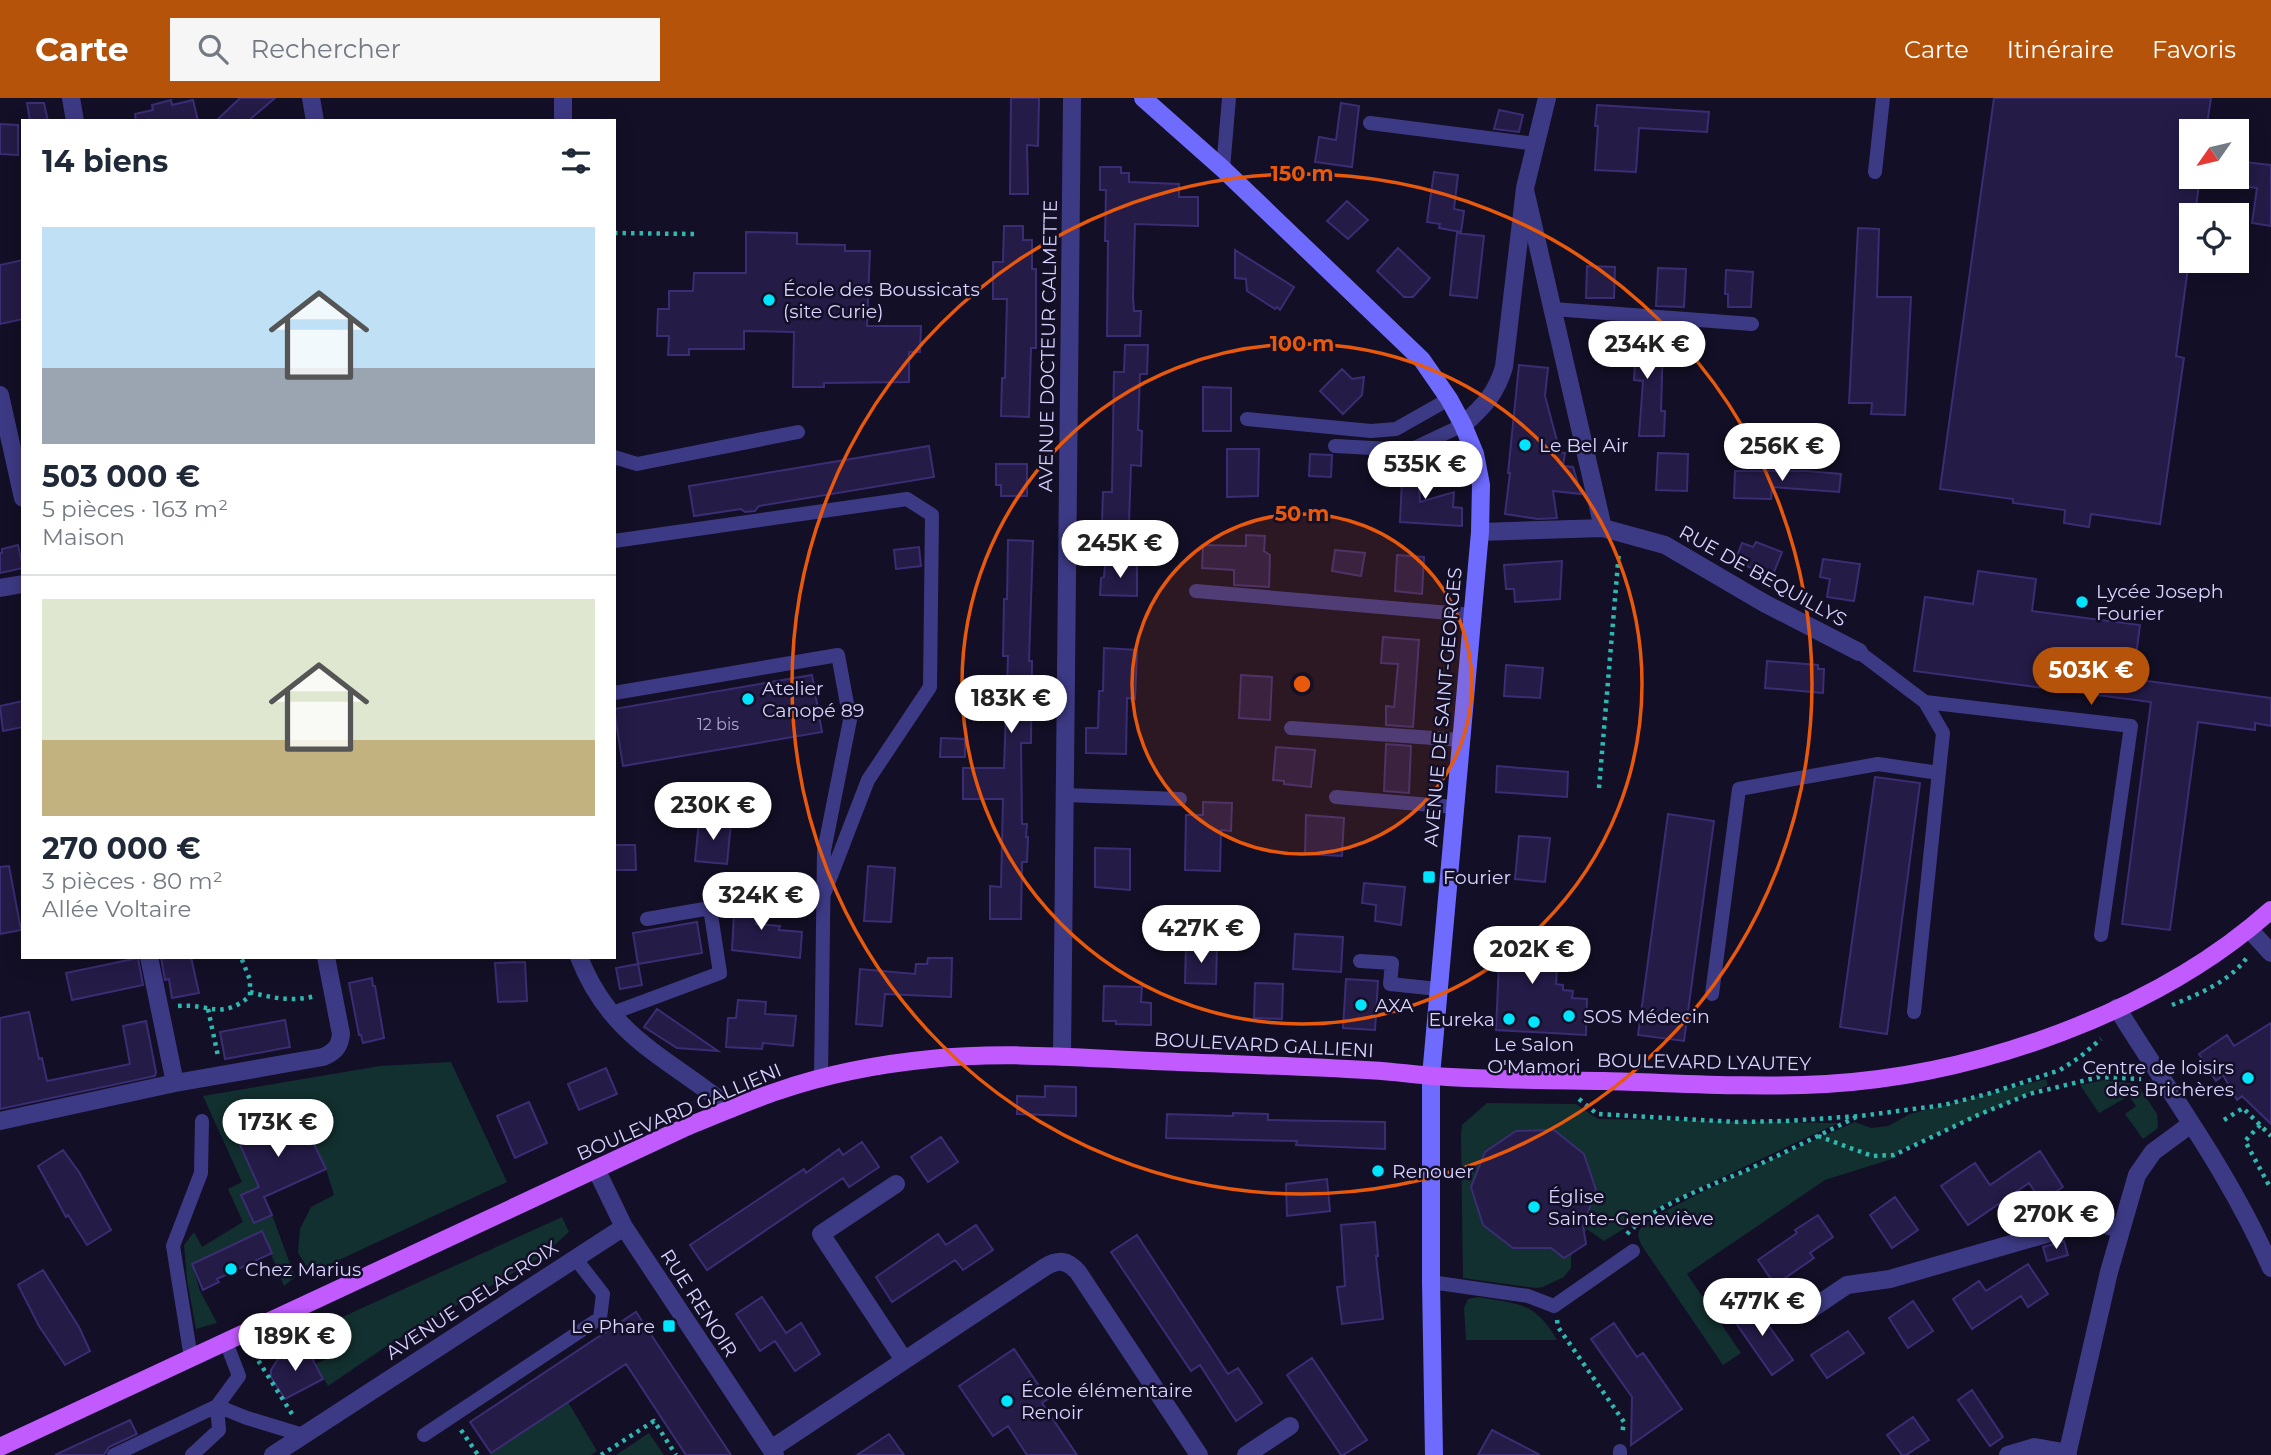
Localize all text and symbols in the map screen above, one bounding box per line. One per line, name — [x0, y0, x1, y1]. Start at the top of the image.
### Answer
search box — [170, 18, 660, 81]
text: Carte — [35, 29, 128, 69]
icon: search — [194, 30, 232, 68]
text: Rechercher — [250, 33, 401, 65]
text: Carte — [1904, 35, 1969, 64]
text: Itinéraire — [2007, 35, 2114, 64]
text: Favoris — [2152, 35, 2236, 64]
north arrow — [2179, 119, 2249, 189]
map controls — [2179, 119, 2249, 273]
icon: filters — [557, 142, 595, 180]
text: 14 biens — [42, 143, 168, 180]
text: 150 m — [1271, 161, 1333, 186]
street label: AVENUE DOCTEUR CALMETTE — [1034, 200, 1062, 492]
button: locate — [2179, 203, 2249, 273]
icon: home — [256, 272, 382, 398]
place label: École des Boussicats (site Curie) — [783, 278, 980, 323]
marker: École des Boussicats (site Curie) — [761, 292, 777, 308]
pin: 234K € — [1590, 322, 1704, 381]
text: 234K € — [1604, 330, 1690, 358]
text: 100 m — [1270, 331, 1334, 356]
pin: 256K € — [1725, 424, 1839, 483]
text: 256K € — [1740, 432, 1824, 460]
place label: Le Bel Air — [1539, 434, 1629, 457]
marker: Le Bel Air — [1517, 437, 1533, 453]
pin: 535K € — [1368, 442, 1482, 501]
text: 535K € — [1384, 450, 1466, 478]
text: 503 000 € — [42, 458, 200, 495]
text: 5 pièces · 163 m² — [42, 495, 228, 523]
text: 50 m — [1275, 501, 1329, 526]
pin: 245K € — [1063, 520, 1177, 580]
street label: RUE DE BEQUILLYS — [1675, 520, 1851, 632]
text: Maison — [42, 523, 125, 551]
text: 245K € — [1077, 529, 1163, 557]
street label: AVENUE DE SAINT-GEORGES — [1419, 566, 1467, 848]
place label: Lycée Joseph Fourier — [2096, 580, 2224, 625]
marker: Lycée Joseph Fourier — [2074, 594, 2090, 610]
icon: home — [256, 644, 382, 770]
pin: 503K € — [2034, 648, 2148, 707]
text: 503K € — [2049, 656, 2133, 684]
centre of rings — [1290, 672, 1314, 696]
pin: 183K € — [954, 676, 1068, 735]
place label: Atelier Canopé 89 — [762, 677, 864, 722]
text: 183K € — [971, 684, 1051, 712]
marker: Atelier Canopé 89 — [740, 691, 756, 707]
house number: 12 bis — [697, 715, 739, 734]
pin: 230K € — [656, 782, 770, 842]
text: 230K € — [671, 791, 756, 819]
text: 270 000 € — [42, 830, 201, 867]
place label: Fourier — [1443, 866, 1511, 889]
text: 3 pièces · 80 m² — [42, 867, 223, 895]
marker: Fourier — [1421, 869, 1437, 885]
pin: 324K € — [704, 872, 818, 932]
text: 324K € — [719, 881, 803, 909]
text: Allée Voltaire — [42, 895, 191, 923]
pin: 427K € — [1144, 906, 1258, 965]
text: 427K € — [1158, 914, 1244, 942]
pin: 202K € — [1475, 926, 1589, 986]
text: 202K € — [1490, 935, 1574, 963]
place label: AXA — [1375, 994, 1414, 1017]
marker: AXA — [1353, 997, 1369, 1013]
place label: SOS Médecin — [1583, 1005, 1710, 1028]
place label: Eureka — [1428, 1008, 1495, 1031]
marker: SOS Médecin — [1561, 1008, 1577, 1024]
marker: Eureka — [1501, 1011, 1517, 1027]
marker: Le Salon O'Mamori — [1526, 1014, 1542, 1030]
street label: BOULEVARD GALLIENI — [1154, 1028, 1374, 1062]
place label: Le Salon O'Mamori — [1487, 1033, 1581, 1078]
street label: BOULEVARD LYAUTEY — [1597, 1049, 1812, 1075]
place label: Centre de loisirs des Brichères — [2082, 1056, 2234, 1101]
street label: BOULEVARD GALLIENI — [573, 1058, 785, 1166]
marker: Centre de loisirs des Brichères — [2240, 1070, 2256, 1086]
pin: 173K € — [221, 1100, 335, 1159]
text: 173K € — [239, 1108, 317, 1136]
place label: Renouer — [1392, 1160, 1474, 1183]
marker: Renouer — [1370, 1163, 1386, 1179]
place label: Église Sainte-Geneviève — [1548, 1185, 1714, 1230]
pin: 270K € — [1999, 1192, 2113, 1251]
marker: Église Sainte-Geneviève — [1526, 1199, 1542, 1215]
text: 270K € — [2013, 1200, 2099, 1228]
street label: AVENUE DELACROIX — [382, 1235, 563, 1364]
street label: RUE RENOIR — [656, 1245, 742, 1361]
place label: Chez Marius — [245, 1258, 361, 1281]
marker: Chez Marius — [223, 1261, 239, 1277]
pin: 477K € — [1705, 1278, 1819, 1338]
text: 477K € — [1719, 1287, 1805, 1315]
pin: 189K € — [238, 1314, 352, 1373]
place label: Le Phare — [571, 1315, 655, 1338]
marker: Le Phare — [661, 1318, 677, 1334]
text: 189K € — [254, 1322, 336, 1350]
place label: École élémentaire Renoir — [1021, 1379, 1193, 1424]
marker: École élémentaire Renoir — [999, 1393, 1015, 1409]

